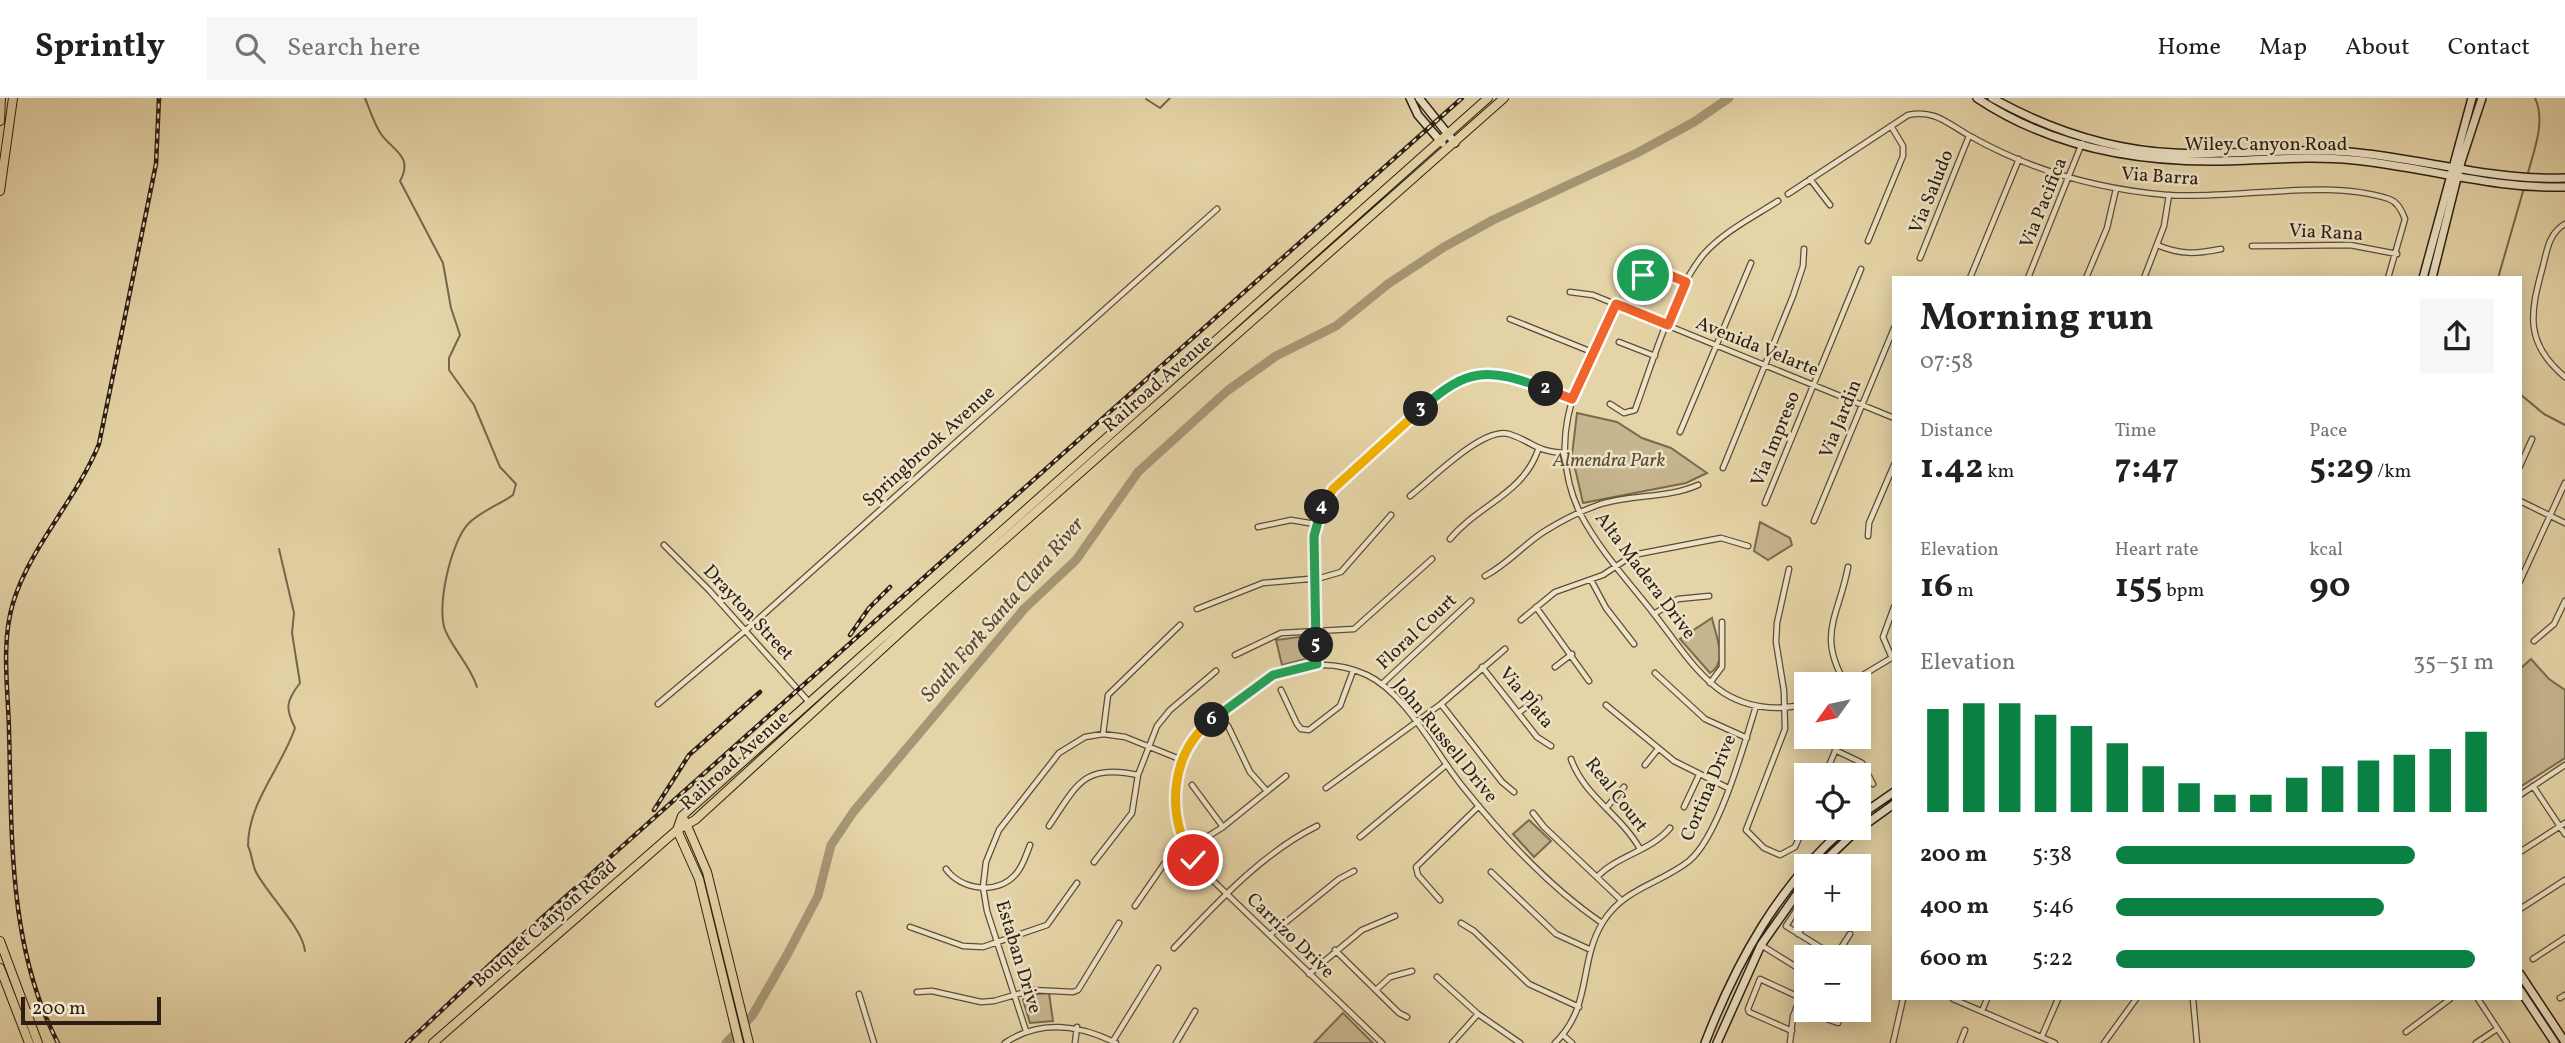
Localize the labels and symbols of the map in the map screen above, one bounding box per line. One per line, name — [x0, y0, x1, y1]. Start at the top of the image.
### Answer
street label: Wiley Canyon Road — [2185, 132, 2347, 158]
street label: Via Saludo — [1903, 146, 1961, 238]
street label: Via Pacifica — [2014, 154, 2074, 252]
street label: Via Barra — [2120, 161, 2200, 193]
street label: Via Rana — [2288, 218, 2364, 248]
pin — [1613, 245, 1673, 305]
street label: Avenida Velarte — [1692, 311, 1822, 383]
street label: Railroad Avenue — [1097, 329, 1219, 439]
pin: 2 — [1528, 372, 1564, 406]
street label: Via Jardin — [1813, 376, 1869, 462]
street label: Springbrook Avenue — [857, 380, 1001, 514]
street label: Via Impreso — [1745, 387, 1807, 491]
pin: 3 — [1404, 392, 1438, 426]
park label: Almendra Park — [1552, 448, 1666, 474]
pin: 4 — [1304, 490, 1340, 524]
street label: Alta Madera Drive — [1588, 507, 1702, 645]
water label: South Fork Santa Clara River — [914, 511, 1092, 709]
street label: Drayton Street — [697, 559, 800, 667]
street label: Floral Court — [1371, 588, 1463, 676]
pin: 5 — [1298, 628, 1334, 662]
street label: Via Plata — [1493, 662, 1559, 734]
north arrow — [1794, 672, 1871, 749]
street label: John Russell Drive — [1387, 673, 1503, 809]
pin: 6 — [1194, 702, 1230, 738]
street label: Railroad Avenue — [675, 705, 795, 817]
street label: Cortina Drive — [1675, 731, 1743, 845]
street label: Real Court — [1579, 752, 1654, 838]
pin — [1163, 830, 1223, 890]
street label: Bouquet Canyon Road — [467, 854, 623, 994]
street label: Carrizo Drive — [1240, 887, 1340, 985]
street label: Estaban Drive — [988, 897, 1048, 1017]
scale bar — [21, 994, 161, 1026]

